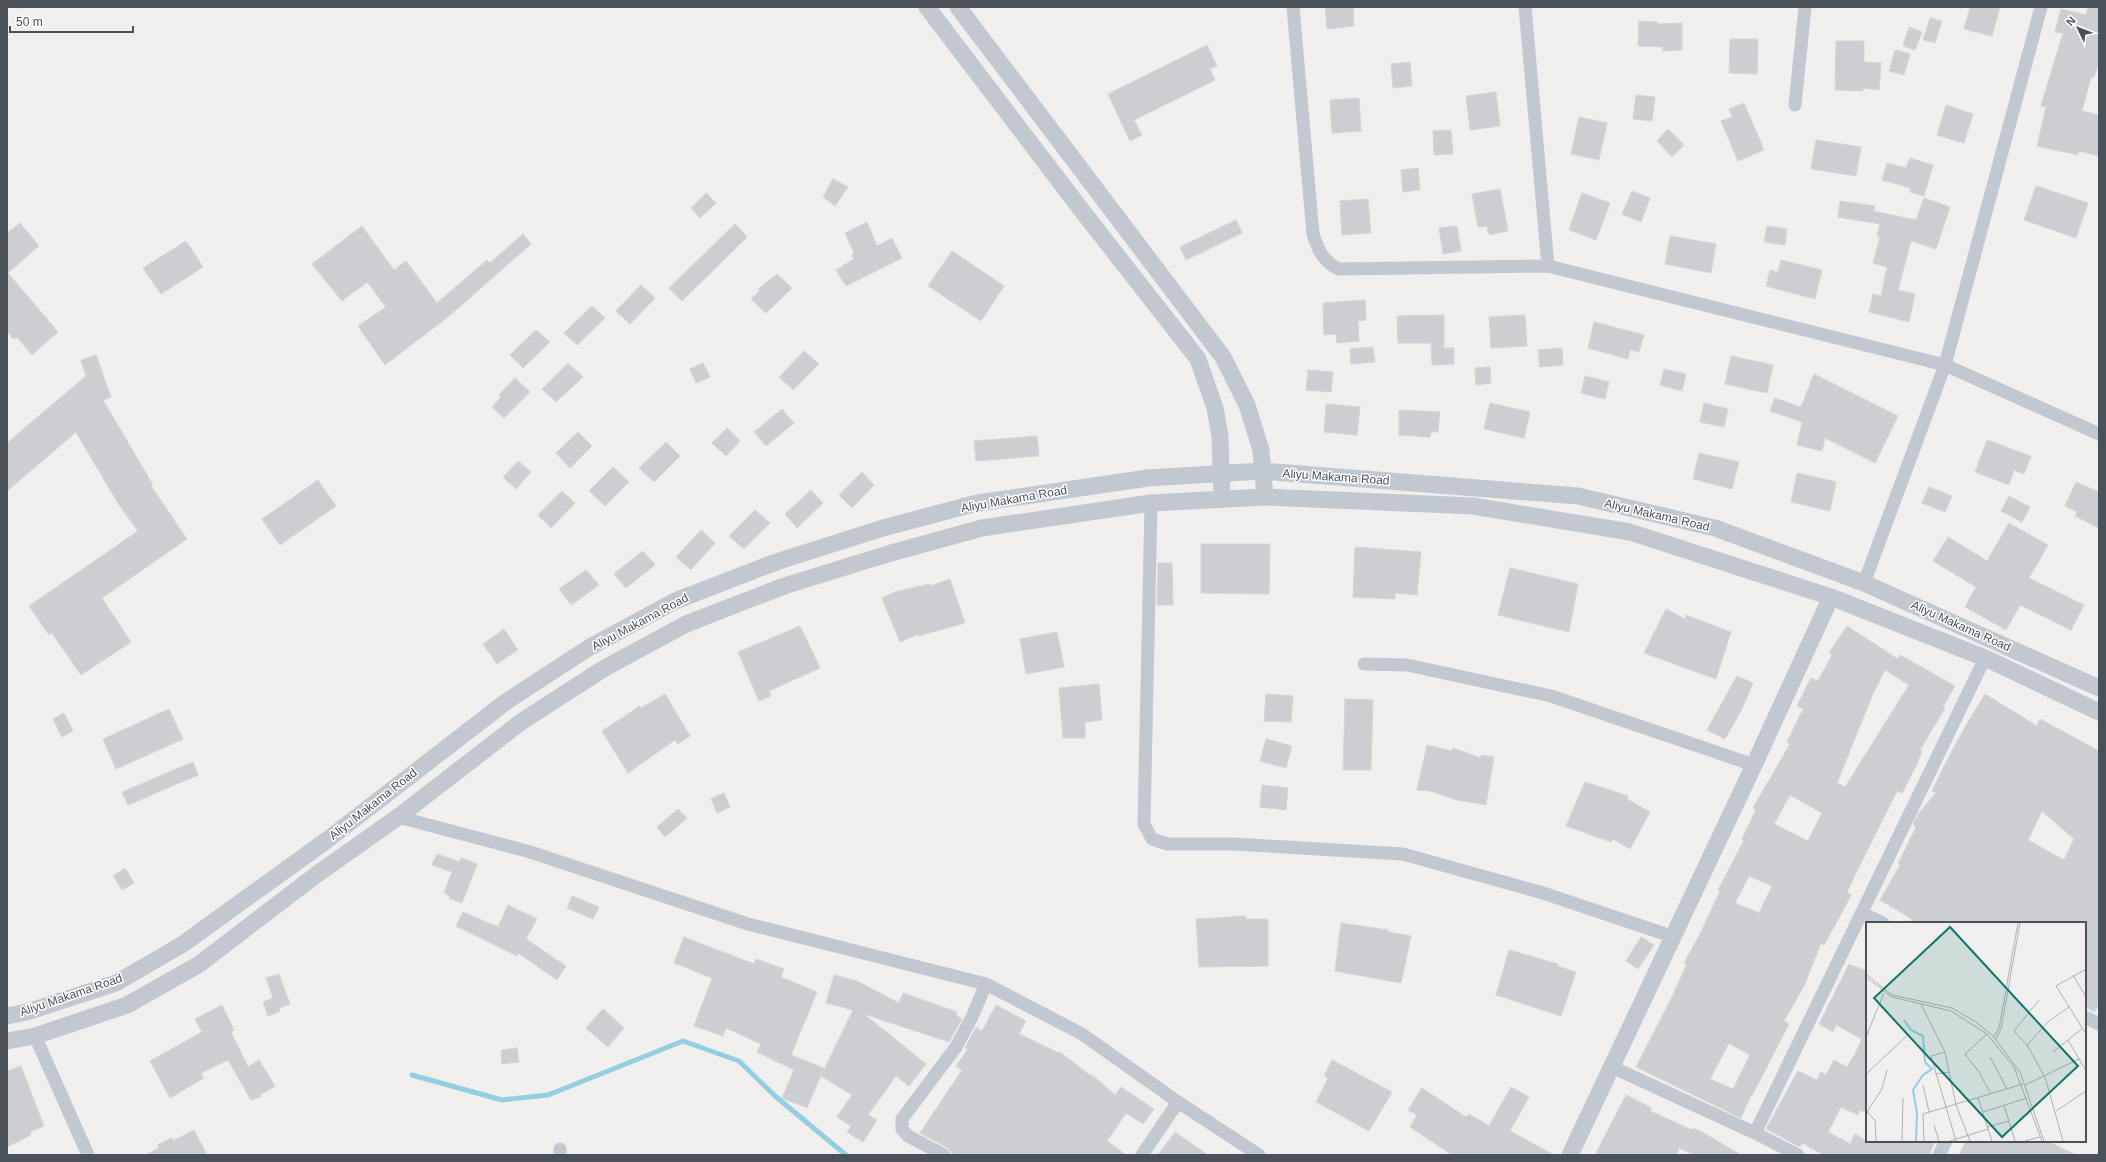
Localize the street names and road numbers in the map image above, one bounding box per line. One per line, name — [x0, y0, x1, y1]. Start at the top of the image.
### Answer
street label: Aliyu Makama Road — [1282, 466, 1390, 488]
street label: Aliyu Makama Road — [960, 483, 1068, 515]
street label: Aliyu Makama Road — [1603, 496, 1711, 534]
street label: Aliyu Makama Road — [589, 591, 691, 653]
street label: Aliyu Makama Road — [1909, 598, 2013, 654]
street label: Aliyu Makama Road — [326, 765, 420, 843]
street label: Aliyu Makama Road — [18, 971, 124, 1019]

